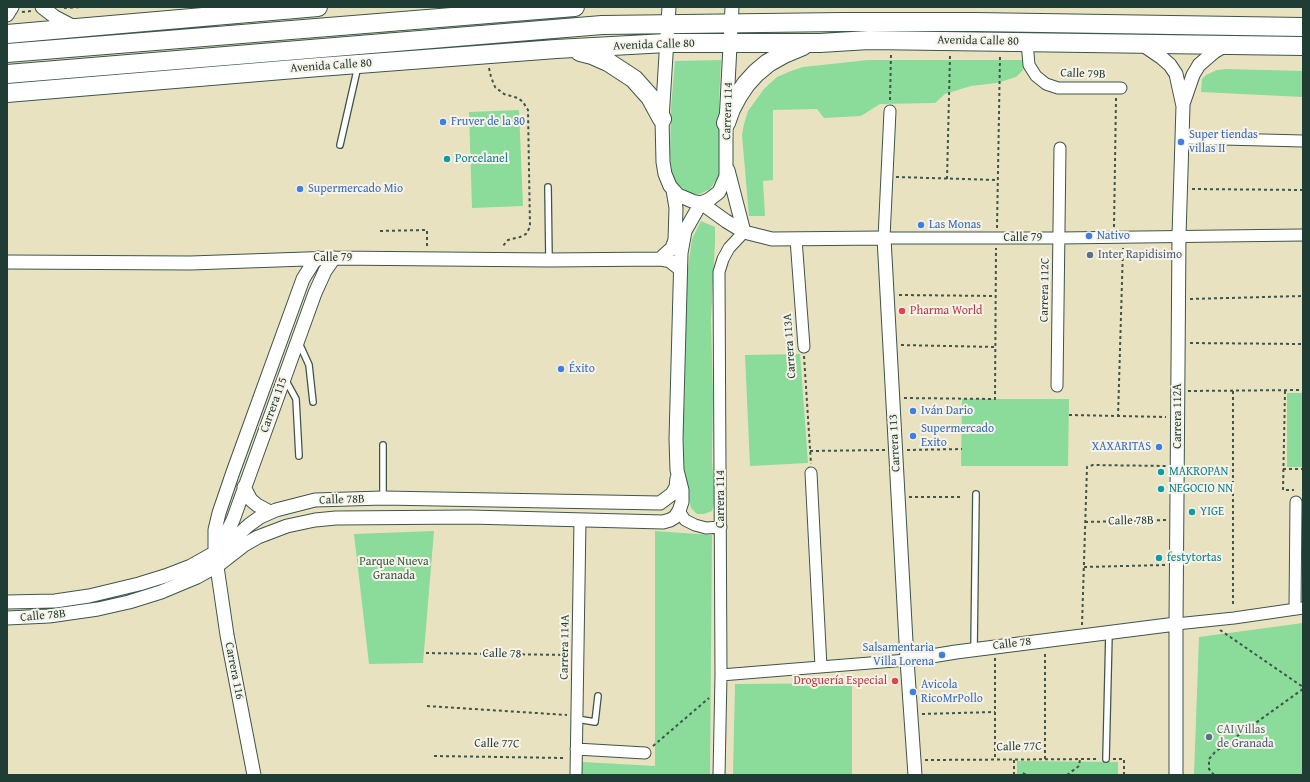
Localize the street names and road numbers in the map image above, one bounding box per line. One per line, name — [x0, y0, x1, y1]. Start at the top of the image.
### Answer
street label: Avenida Calle 80 — [937, 33, 1019, 49]
street label: Avenida Calle 80 — [613, 36, 695, 54]
street label: Avenida Calle 80 — [290, 56, 372, 76]
street label: Calle 79B — [1060, 66, 1106, 82]
street label: Carrera 114 — [720, 82, 736, 140]
street label: Calle 79 — [1004, 231, 1042, 245]
street label: Calle 79 — [314, 251, 352, 265]
street label: Carrera 112C — [1037, 258, 1053, 322]
street label: Carrera 113A — [781, 313, 799, 379]
street label: Carrera 115 — [257, 375, 291, 435]
street label: Carrera 112A — [1171, 383, 1185, 449]
street label: Carrera 113 — [886, 414, 904, 472]
street label: Carrera 114 — [714, 470, 728, 528]
street label: Calle 78B — [319, 492, 365, 508]
street label: Calle 78B — [1108, 513, 1154, 529]
street label: Calle 78B — [20, 607, 66, 625]
street label: Carrera 114A — [557, 614, 573, 680]
street label: Calle 78 — [992, 634, 1032, 654]
street label: Carrera 116 — [221, 641, 247, 701]
street label: Calle 78 — [482, 646, 522, 662]
street label: Calle 77C — [474, 736, 520, 752]
street label: Calle 77C — [996, 739, 1042, 755]

